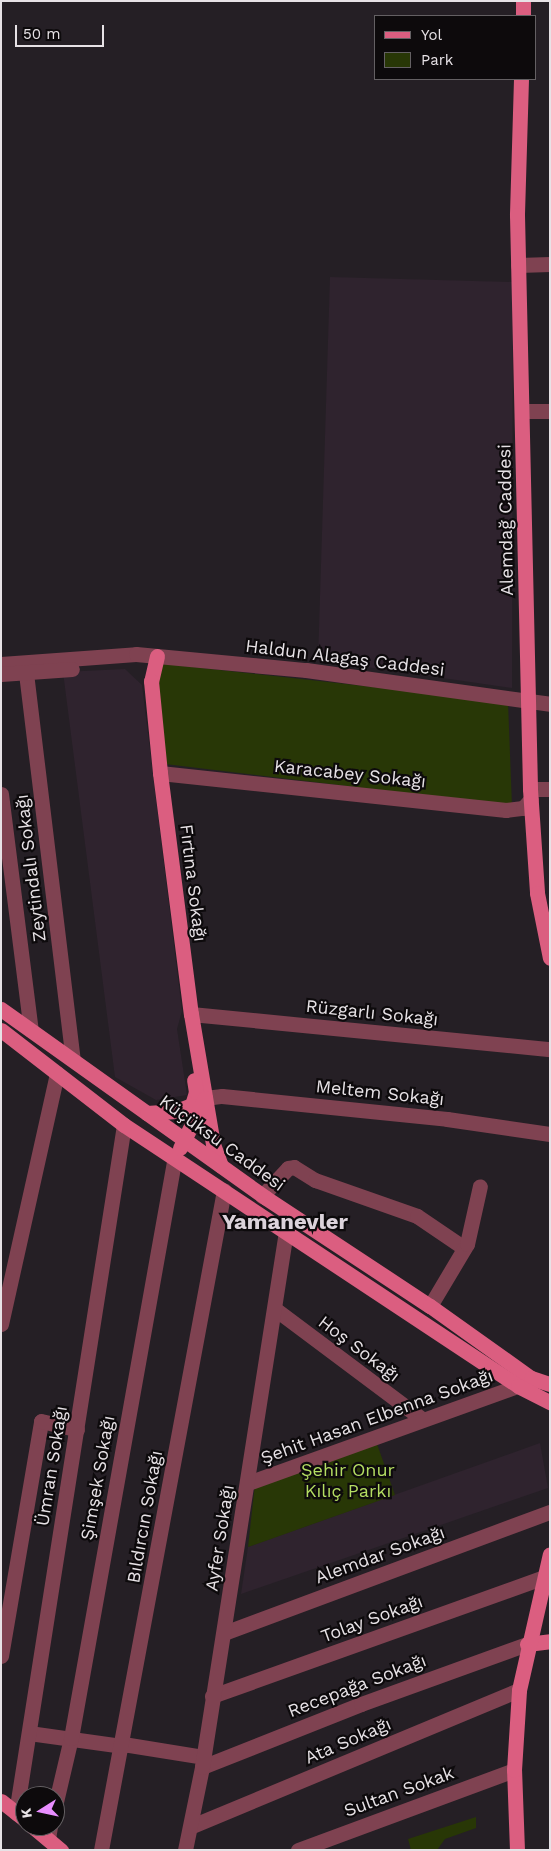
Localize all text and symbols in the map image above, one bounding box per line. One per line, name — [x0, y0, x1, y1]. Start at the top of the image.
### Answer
scale bar — [18, 15, 106, 47]
legend — [374, 15, 536, 80]
text: 50 m — [23, 25, 60, 43]
text: Yol — [421, 26, 442, 44]
text: Park — [421, 51, 453, 69]
street label: Alemdağ Caddesi — [494, 444, 518, 596]
street label: Haldun Alagaş Caddesi — [244, 635, 446, 681]
street label: Karacabey Sokağı — [273, 755, 427, 793]
street label: Zeytindalı Sokağı — [11, 793, 51, 943]
street label: Fırtına Sokağı — [175, 823, 211, 943]
street label: Rüzgarlı Sokağı — [305, 995, 439, 1031]
street label: Meltem Sokağı — [315, 1076, 445, 1110]
street label: Küçüksu Caddesi — [155, 1090, 289, 1196]
district label: Yamanevler — [222, 1209, 348, 1235]
street label: Hoş Sokağı — [314, 1311, 404, 1387]
street label: Şehit Hasan Elbenna Sokağı — [258, 1365, 496, 1469]
street label: Ümran Sokağı — [32, 1404, 72, 1528]
street label: Şimşek Sokağı — [76, 1414, 120, 1542]
street label: Bıldırcın Sokağı — [123, 1449, 167, 1585]
park label: Şehir Onur Kılıç Parkı — [301, 1460, 395, 1502]
street label: Ayfer Sokağı — [201, 1483, 239, 1593]
street label: Alemdar Sokağı — [312, 1521, 448, 1589]
street label: Tolay Sokağı — [318, 1591, 426, 1647]
street label: Recepağa Sokağı — [285, 1650, 429, 1722]
street label: Ata Sokağı — [301, 1713, 395, 1769]
street label: Sultan Sokak — [341, 1762, 457, 1822]
north arrow — [15, 1786, 65, 1836]
text: K — [17, 1807, 35, 1820]

